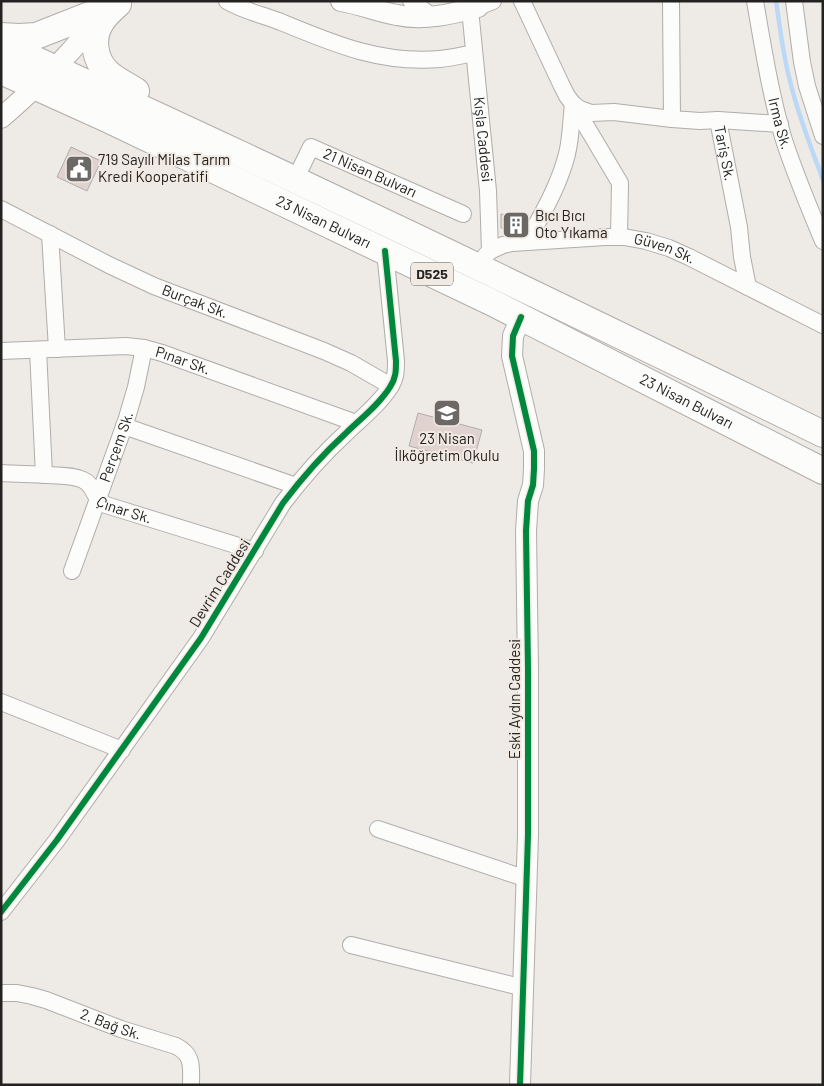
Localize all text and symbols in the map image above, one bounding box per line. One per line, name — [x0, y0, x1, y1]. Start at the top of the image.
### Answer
street label: Kışla Caddesi — [471, 96, 497, 183]
street label: Irma Sk. — [765, 96, 796, 151]
street label: Tariş Sk. — [711, 124, 740, 182]
street label: 21 Nisan Bulvarı — [321, 144, 420, 200]
place label: 719 Sayılı Milas Tarım Kredi Kooperatifi — [98, 150, 230, 185]
public building icon: 719 Sayılı Milas Tarım Kredi Kooperatifi — [64, 154, 94, 184]
street label: 23 Nisan Bulvarı — [274, 191, 374, 251]
place label: Bıcı Bıcı Oto Yıkama — [535, 206, 608, 241]
building icon: Bıcı Bıcı Oto Yıkama — [501, 210, 531, 240]
street label: Güven Sk. — [633, 229, 699, 267]
road number: D525 — [411, 262, 453, 286]
street label: Burçak Sk. — [160, 280, 231, 321]
street label: Pınar Sk. — [154, 342, 213, 378]
street label: 23 Nisan Bulvarı — [637, 369, 737, 432]
school or university icon: 23 Nisan İlköğretim Okulu — [432, 398, 462, 428]
street label: Perçem Sk. — [95, 409, 136, 484]
place label: 23 Nisan İlköğretim Okulu — [395, 429, 500, 464]
street label: Çınar Sk. — [93, 492, 154, 527]
street label: Devrim Caddesi — [185, 535, 254, 630]
street label: Eski Aydın Caddesi — [505, 639, 523, 759]
street label: 2. Bağ Sk. — [78, 1004, 144, 1043]

